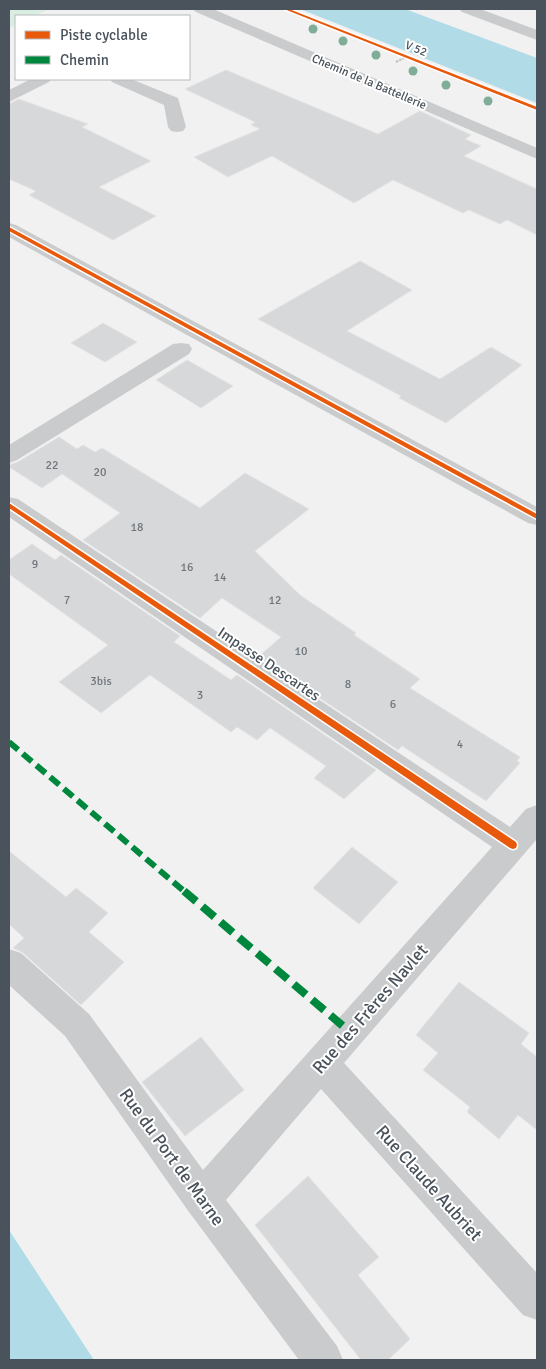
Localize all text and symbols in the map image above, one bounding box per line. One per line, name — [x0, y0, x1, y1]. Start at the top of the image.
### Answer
legend — [15, 15, 190, 80]
text: Piste cyclable — [60, 26, 148, 44]
street label: V 52 — [403, 38, 429, 60]
text: Chemin — [60, 51, 109, 69]
street label: Chemin de la Battellerie — [309, 51, 429, 113]
house number: 22 — [46, 458, 58, 473]
house number: 20 — [94, 465, 106, 480]
house number: 18 — [131, 520, 143, 535]
house number: 9 — [32, 557, 38, 572]
house number: 16 — [181, 560, 193, 575]
house number: 14 — [214, 570, 227, 585]
house number: 7 — [64, 593, 70, 608]
house number: 12 — [269, 593, 281, 608]
street label: Impasse Descartes — [215, 623, 324, 705]
house number: 10 — [295, 644, 307, 659]
house number: 3bis — [90, 674, 112, 689]
house number: 8 — [345, 677, 351, 692]
house number: 3 — [197, 688, 203, 703]
house number: 6 — [390, 697, 396, 712]
house number: 4 — [457, 737, 464, 752]
street label: Rue des Frères Navlet — [308, 940, 432, 1078]
street label: Rue du Port de Marne — [115, 1084, 229, 1230]
street label: Rue Claude Aubriet — [371, 1121, 487, 1245]

